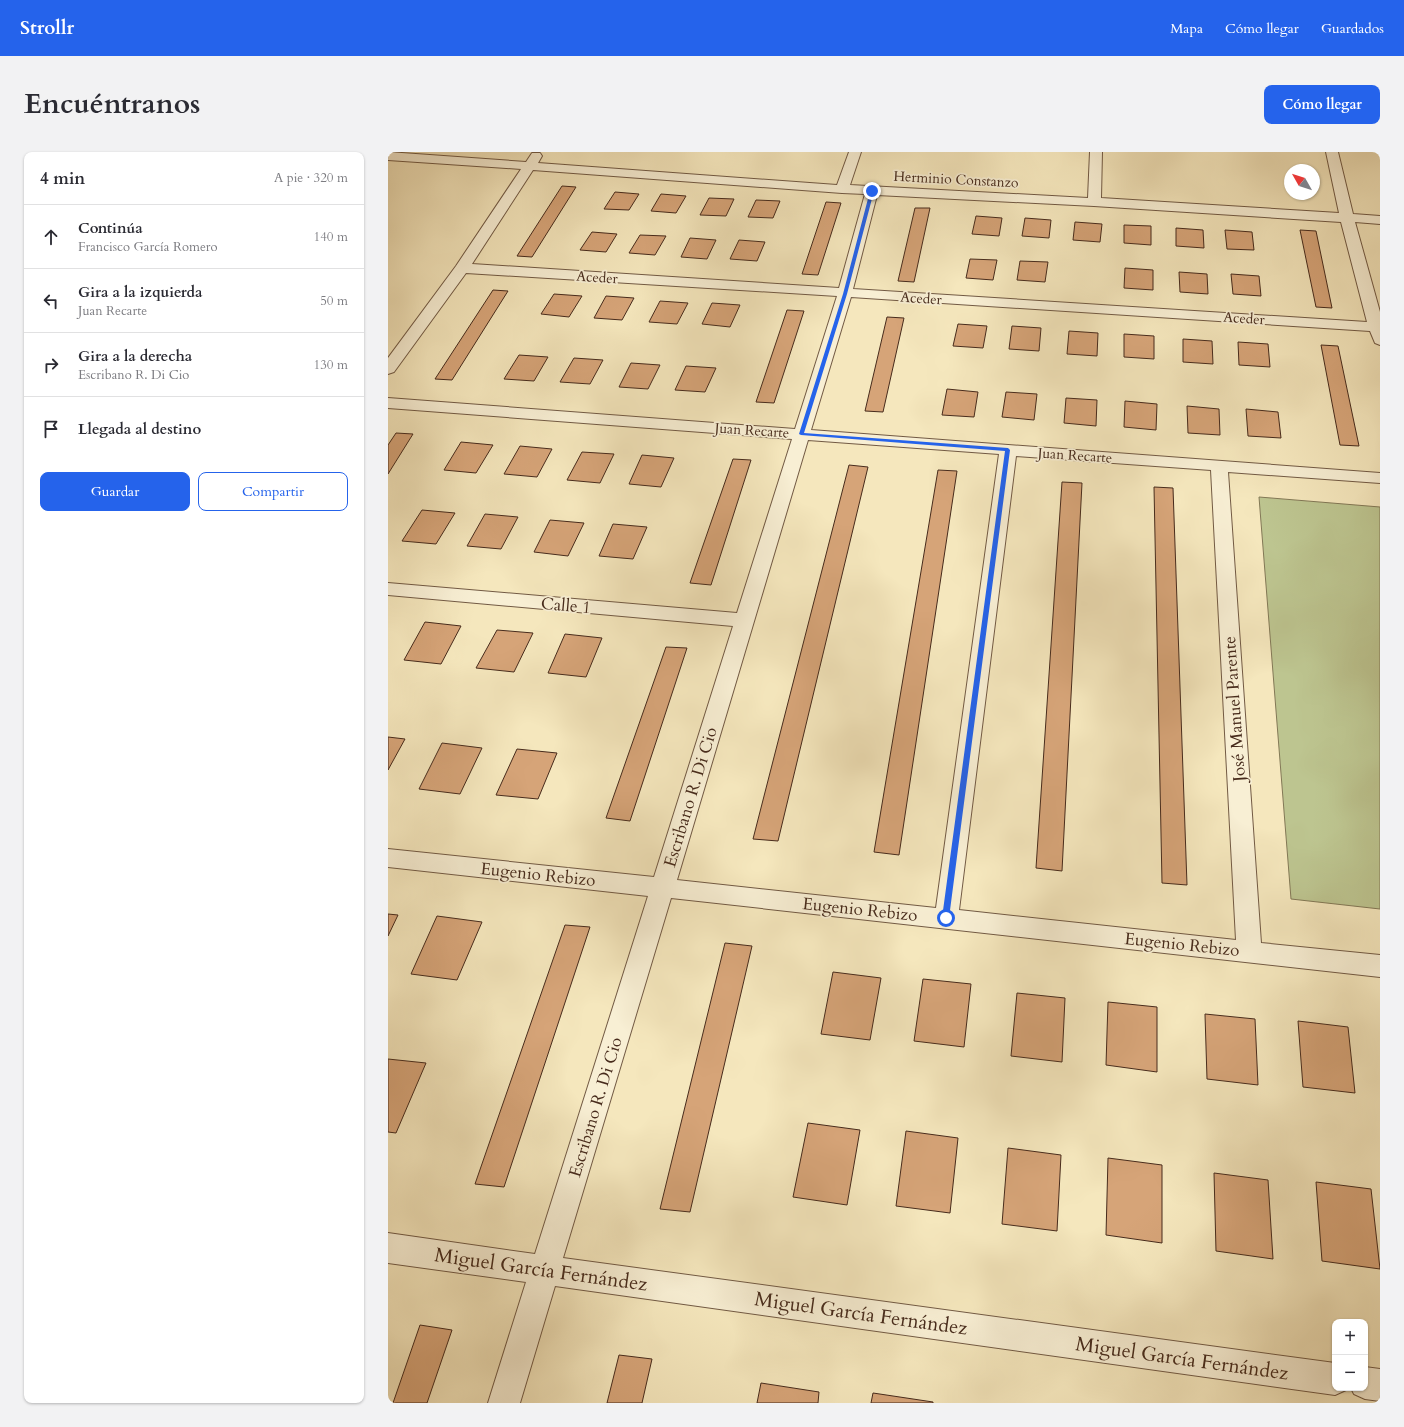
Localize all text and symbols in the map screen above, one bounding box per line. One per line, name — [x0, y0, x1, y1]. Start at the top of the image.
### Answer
text: Strollr — [20, 15, 74, 41]
text: Mapa — [1170, 19, 1203, 38]
text: Cómo llegar — [1225, 19, 1299, 38]
text: Guardados — [1321, 19, 1384, 38]
text: Encuéntranos — [24, 85, 200, 123]
button: Cómo llegar — [1264, 85, 1380, 124]
north arrow — [1284, 164, 1320, 200]
text: 4 min — [40, 167, 85, 190]
street label: Herminio Constanzo — [893, 167, 1019, 192]
text: A pie · 320 m — [274, 169, 348, 187]
route end — [863, 182, 881, 200]
text: Continúa — [78, 218, 143, 238]
icon: ahead — [40, 226, 62, 248]
text: 140 m — [314, 228, 348, 246]
text: Francisco García Romero — [78, 238, 218, 256]
street label: Aceder — [576, 267, 619, 288]
text: Gira a la izquierda — [78, 282, 202, 302]
street label: Aceder — [900, 288, 943, 309]
icon: left — [40, 290, 62, 312]
text: 50 m — [320, 292, 348, 310]
text: Juan Recarte — [78, 302, 147, 320]
street label: Aceder — [1223, 308, 1266, 329]
text: Gira a la derecha — [78, 346, 192, 366]
icon: right — [40, 354, 62, 376]
text: 130 m — [314, 356, 348, 374]
text: Escribano R. Di Cio — [78, 366, 189, 384]
icon: arrive — [40, 418, 62, 440]
street label: Juan Recarte — [712, 418, 790, 443]
text: Llegada al destino — [78, 419, 201, 439]
street label: Juan Recarte — [1035, 443, 1113, 468]
button: Guardar — [40, 472, 190, 511]
button: Compartir — [198, 472, 348, 511]
street label: Calle 1 — [540, 592, 592, 619]
street label: José Manuel Parente — [1218, 635, 1251, 786]
street label: Escribano R. Di Cio — [658, 724, 723, 870]
street label: Eugenio Rebizo — [479, 857, 597, 892]
street label: Eugenio Rebizo — [801, 892, 919, 927]
route start — [937, 909, 955, 927]
street label: Eugenio Rebizo — [1123, 927, 1241, 962]
street label: Escribano R. Di Cio — [563, 1034, 628, 1180]
street label: Miguel García Fernández — [433, 1241, 649, 1298]
street label: Miguel García Fernández — [753, 1285, 969, 1342]
map controls — [1332, 1319, 1368, 1391]
button: + — [1332, 1319, 1368, 1355]
street label: Miguel García Fernández — [1074, 1330, 1290, 1387]
button: − — [1332, 1355, 1368, 1391]

